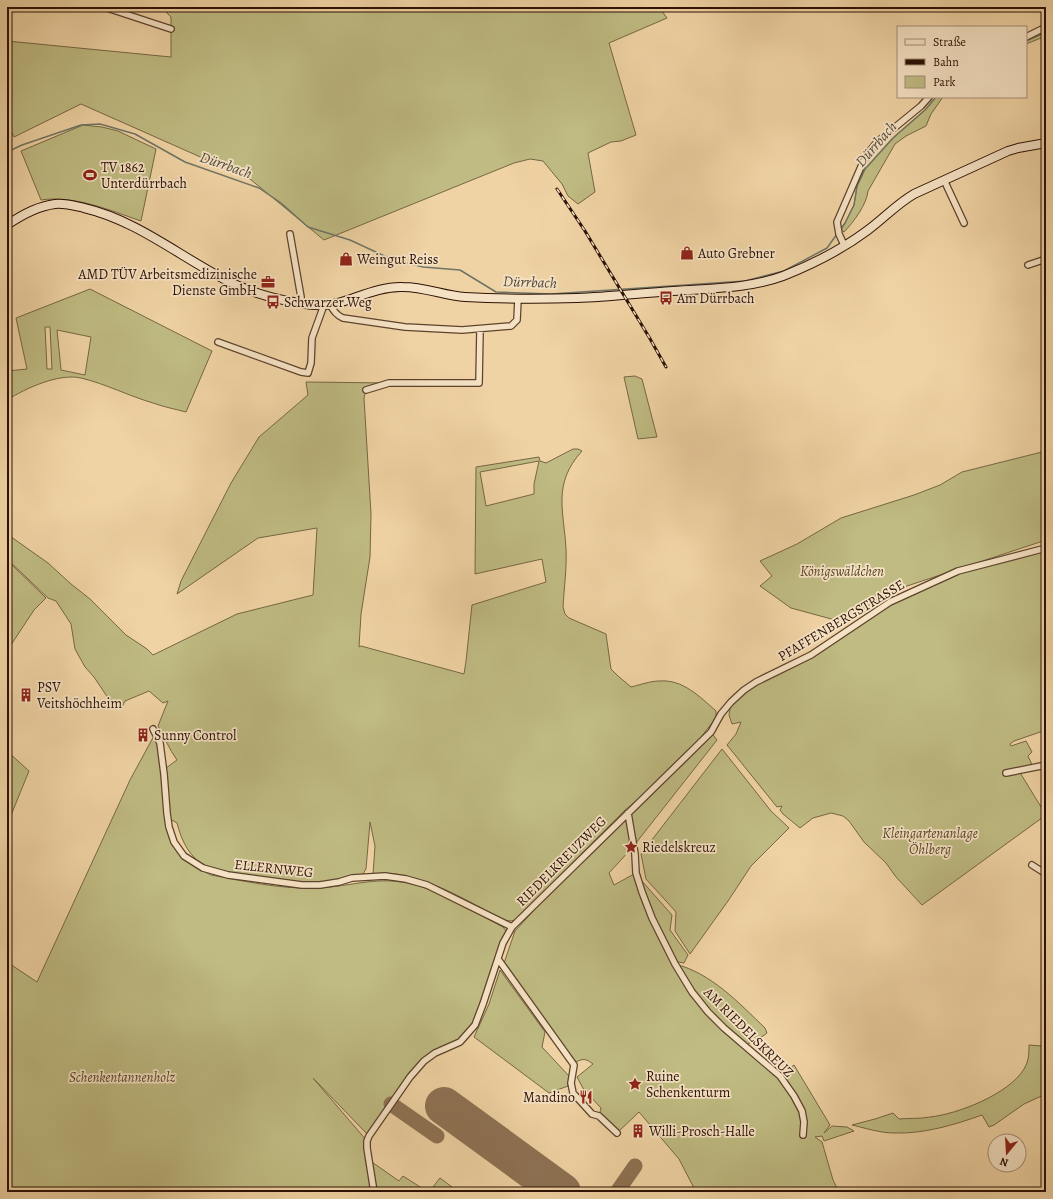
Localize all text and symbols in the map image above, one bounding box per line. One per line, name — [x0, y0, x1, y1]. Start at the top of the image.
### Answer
legend — [897, 26, 1027, 98]
text: Straße — [933, 34, 966, 50]
text: Bahn — [933, 54, 959, 70]
text: Park — [933, 74, 956, 90]
water label: Dürrbach — [851, 117, 901, 171]
water label: Dürrbach — [197, 147, 255, 183]
place label: TV 1862 Unterdürrbach — [101, 158, 187, 193]
sports icon: TV 1862 Unterdürrbach — [82, 167, 98, 183]
place label: Auto Grebner — [697, 244, 775, 263]
shop icon: Auto Grebner — [679, 245, 695, 261]
place label: Weingut Reiss — [356, 250, 438, 269]
shop icon: Weingut Reiss — [338, 251, 354, 267]
place label: AMD TÜV Arbeitsmedizinische Dienste GmbH — [77, 265, 257, 300]
water label: Dürrbach — [503, 271, 557, 293]
office icon: AMD TÜV Arbeitsmedizinische Dienste GmbH — [260, 274, 276, 290]
place label: Am Dürrbach — [676, 289, 755, 308]
bus stop icon: Am Dürrbach — [658, 290, 674, 306]
place label: Schwarzer Weg — [284, 293, 372, 312]
bus stop icon: Schwarzer Weg — [265, 294, 281, 310]
park label: Königswäldchen — [800, 562, 884, 581]
street label: PFAFFENBERGSTRASSE — [774, 575, 908, 666]
place label: PSV Veitshöchheim — [36, 678, 123, 713]
building icon: PSV Veitshöchheim — [18, 687, 34, 703]
place label: Sunny Control — [154, 726, 237, 745]
building icon: Sunny Control — [135, 727, 151, 743]
street label: RIEDELKREUZWEG — [512, 812, 611, 911]
park label: Kleingartenanlage Öhlberg — [882, 824, 978, 859]
place label: Riedelskreuz — [642, 838, 716, 857]
place icon: Riedelskreuz — [623, 839, 639, 855]
street label: ELLERNWEG — [234, 855, 314, 882]
street label: AM RIEDELSKREUZ — [699, 982, 798, 1082]
place label: Ruine Schenkenturm — [646, 1067, 731, 1102]
park label: Schenkentannenholz — [69, 1068, 176, 1087]
place icon: Ruine Schenkenturm — [627, 1076, 643, 1092]
place label: Mandino — [523, 1088, 575, 1107]
restaurant icon: Mandino — [578, 1089, 594, 1105]
place label: Willi-Prosch-Halle — [648, 1122, 755, 1141]
building icon: Willi-Prosch-Halle — [630, 1123, 646, 1139]
north arrow — [987, 1133, 1027, 1173]
text: N — [998, 1154, 1010, 1170]

